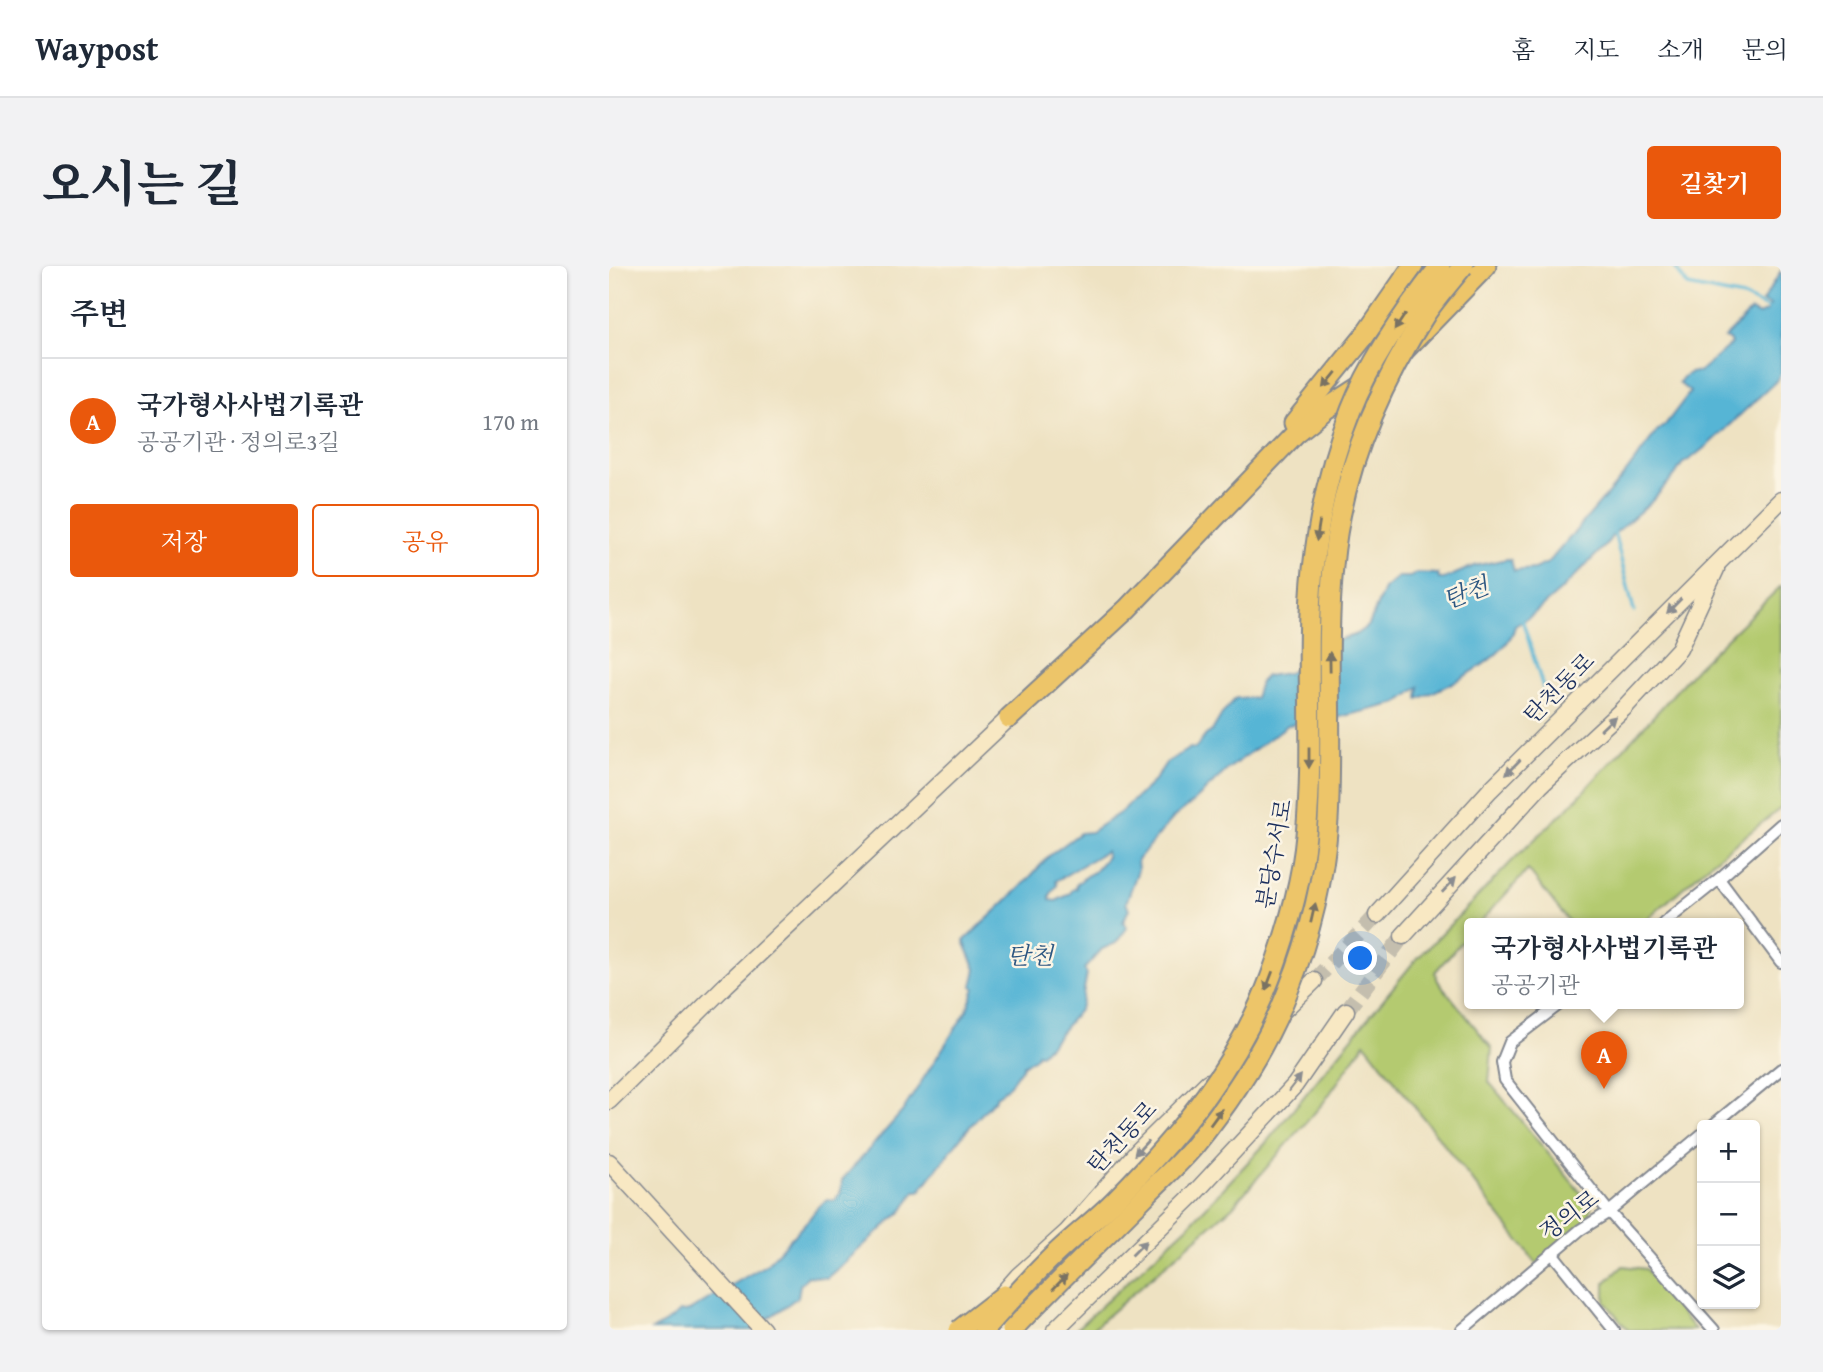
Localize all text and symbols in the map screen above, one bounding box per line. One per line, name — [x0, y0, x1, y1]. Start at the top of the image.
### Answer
text: Waypost — [35, 24, 159, 72]
text: 홈 — [1512, 32, 1535, 67]
text: 지도 — [1573, 32, 1619, 67]
text: 소개 — [1657, 32, 1704, 67]
text: 문의 — [1742, 32, 1788, 67]
button: 길찾기 — [1647, 146, 1781, 219]
text: 오시는 길 — [42, 147, 242, 219]
text: 주변 — [70, 291, 128, 335]
one-way arrow — [1394, 312, 1407, 332]
one-way arrow — [1322, 371, 1337, 389]
text: 국가형사사법기록관 — [137, 385, 363, 424]
text: A — [86, 405, 100, 438]
text: 170 m — [482, 405, 539, 438]
text: 공공기관 · 정의로3길 — [137, 425, 340, 458]
button: 저장 — [70, 504, 298, 577]
button: 공유 — [312, 504, 539, 577]
one-way arrow — [1312, 521, 1323, 543]
water label: 탄천 — [1438, 567, 1495, 617]
one-way arrow — [1665, 597, 1682, 614]
street label: 탄천동로 — [1516, 645, 1602, 731]
one-way arrow — [1324, 651, 1335, 673]
one-way arrow — [1599, 715, 1616, 731]
one-way arrow — [1304, 748, 1315, 770]
one-way arrow — [1504, 758, 1521, 775]
street label: 분당수서로 — [1248, 796, 1299, 911]
one-way arrow — [1441, 877, 1457, 894]
one-way arrow — [1308, 902, 1319, 924]
popup — [1464, 918, 1744, 1009]
text: 국가형사사법기록관 — [1491, 928, 1717, 967]
water label: 탄천 — [1007, 938, 1055, 973]
your location — [1343, 941, 1377, 975]
text: 공공기관 — [1491, 968, 1580, 1001]
one-way arrow — [1263, 970, 1274, 991]
pin: A — [1581, 1031, 1627, 1089]
one-way arrow — [1288, 1074, 1303, 1092]
street label: 탄천동로 — [1079, 1093, 1164, 1180]
one-way arrow — [1208, 1108, 1223, 1126]
map controls — [1697, 1120, 1760, 1309]
button: + — [1697, 1120, 1760, 1183]
one-way arrow — [1134, 1139, 1150, 1156]
street label: 정의로 — [1532, 1181, 1605, 1248]
button: − — [1697, 1183, 1760, 1246]
one-way arrow — [1130, 1240, 1147, 1256]
button: layers — [1697, 1246, 1760, 1309]
one-way arrow — [1051, 1273, 1068, 1290]

